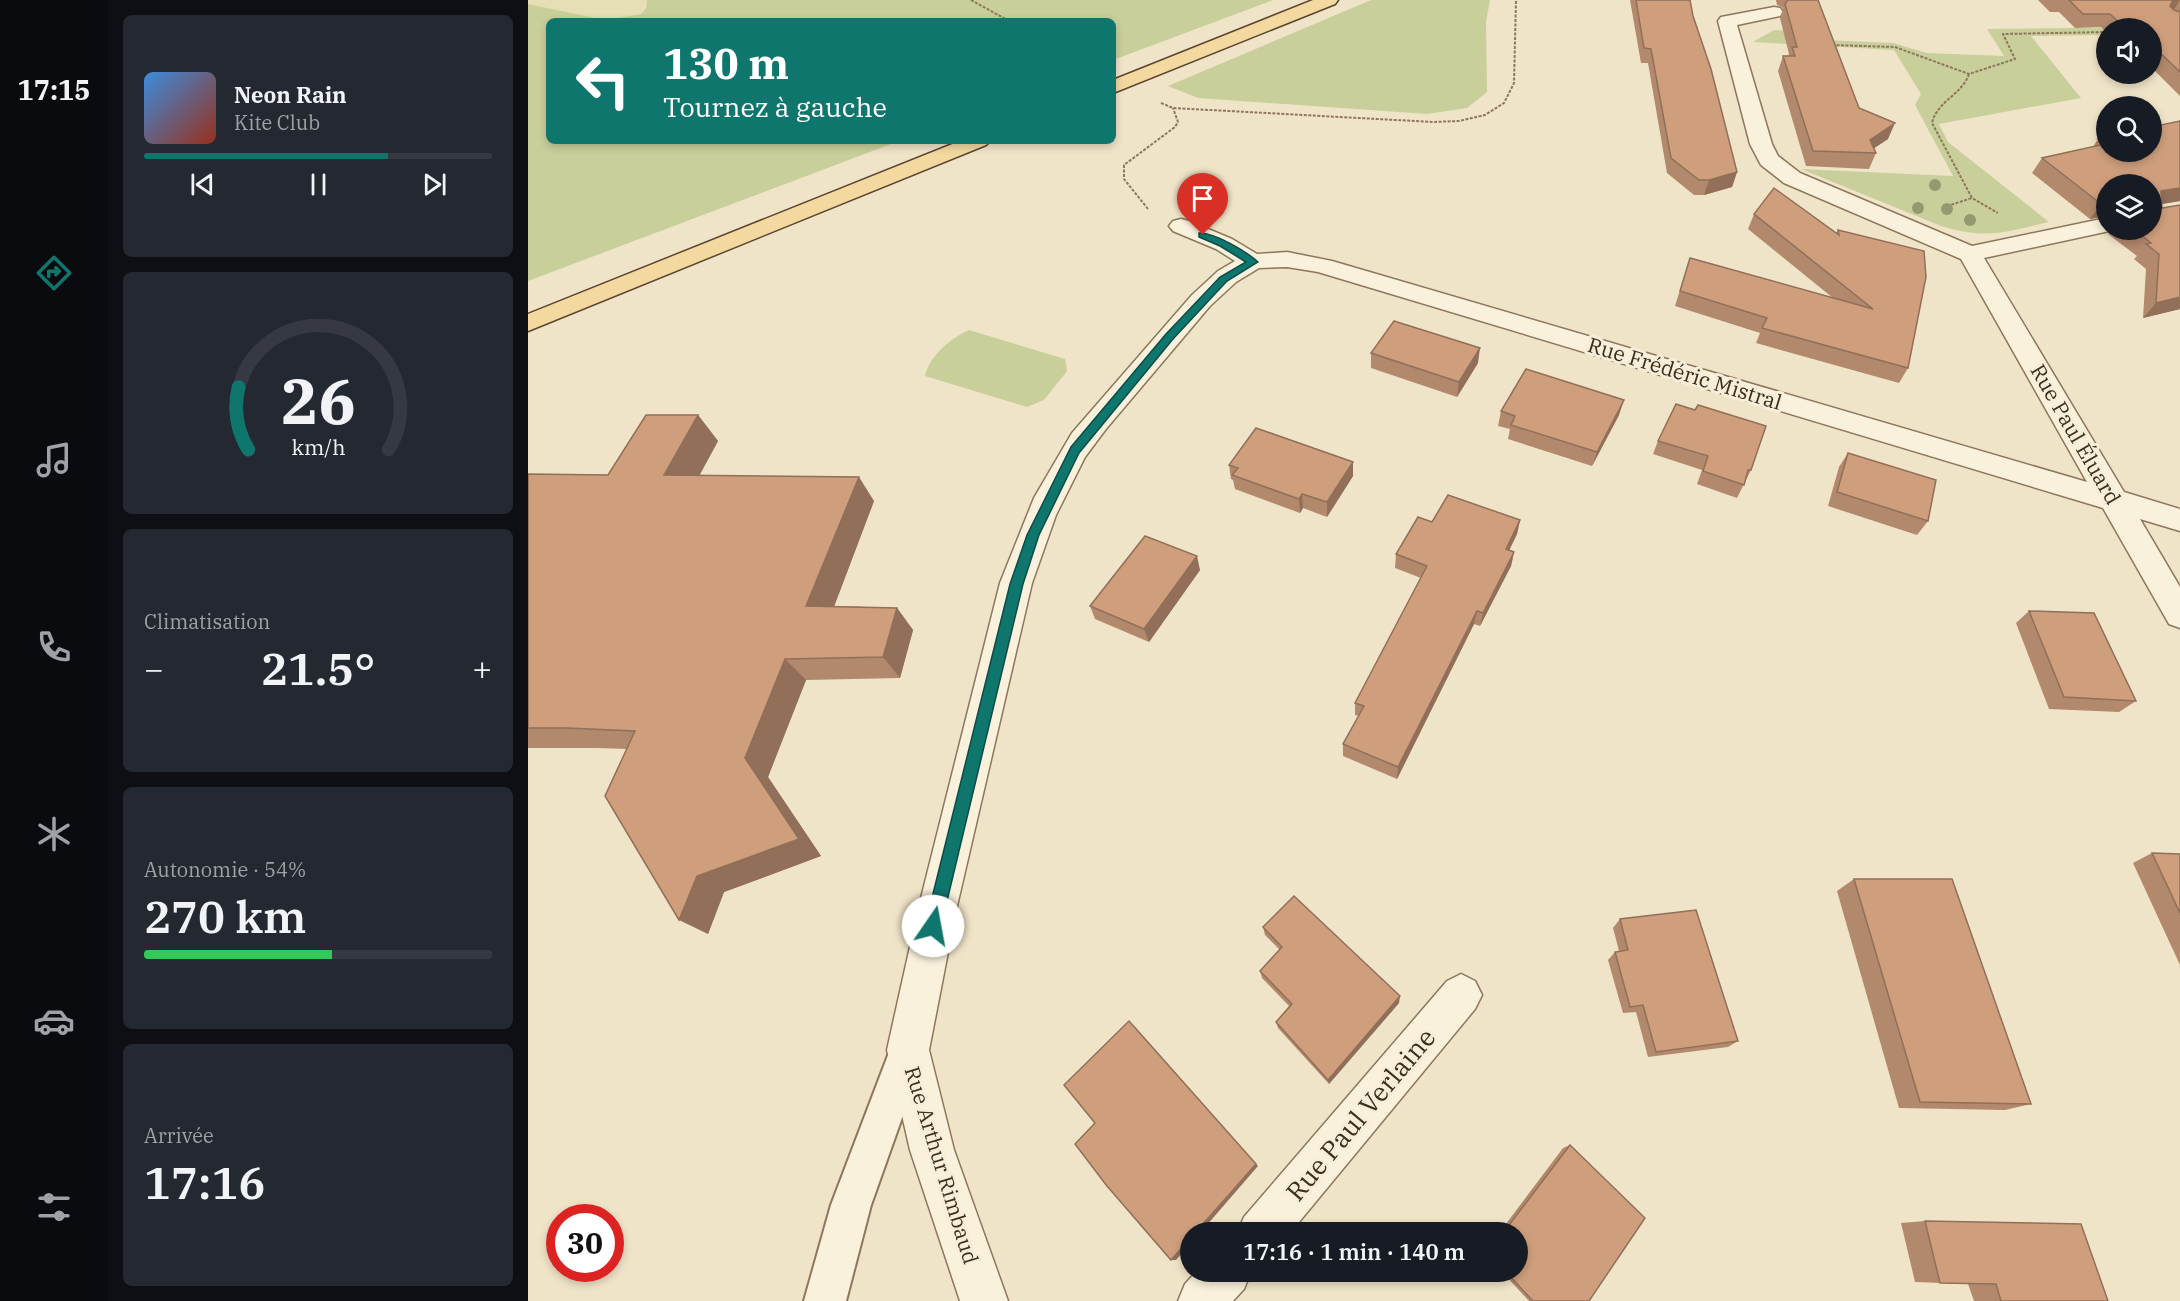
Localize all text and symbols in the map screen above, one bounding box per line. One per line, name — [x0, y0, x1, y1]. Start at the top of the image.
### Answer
map controls — [2096, 18, 2162, 240]
button: sound — [2096, 18, 2162, 84]
text: 130 m — [663, 36, 789, 91]
icon: left — [564, 42, 642, 120]
text: 17:15 — [18, 72, 90, 107]
text: Neon Rain — [234, 80, 347, 109]
text: Tournez à gauche — [663, 89, 887, 124]
button: search — [2096, 96, 2162, 162]
text: Kite Club — [234, 109, 320, 136]
icon: previous — [186, 168, 219, 201]
icon: pause — [302, 168, 335, 201]
icon: next — [418, 168, 451, 201]
pin — [1177, 173, 1228, 235]
button: layers — [2096, 174, 2162, 240]
icon: arrive — [1186, 182, 1219, 215]
icon: directions — [33, 252, 75, 294]
street label: Rue Frédéric Mistral — [1584, 330, 1786, 416]
street label: Rue Paul Éluard — [2024, 359, 2128, 510]
text: 26 — [281, 360, 355, 441]
text: km/h — [291, 434, 345, 462]
icon: music — [33, 439, 75, 481]
text: Climatisation — [144, 608, 270, 635]
icon: phone — [33, 626, 75, 668]
text: 21.5° — [261, 639, 375, 697]
text: − — [144, 647, 164, 690]
text: + — [472, 647, 492, 690]
icon: climate — [33, 813, 75, 855]
text: Autonomie · 54% — [144, 856, 306, 883]
text: 270 km — [144, 887, 306, 945]
position arrow — [901, 894, 965, 958]
icon: car — [33, 1000, 75, 1042]
street label: Rue Paul Verlaine — [1278, 1021, 1442, 1207]
street label: Rue Arthur Rimbaud — [899, 1063, 985, 1268]
text: Arrivée — [144, 1122, 214, 1149]
text: 17:16 — [144, 1153, 265, 1211]
icon: filters — [33, 1186, 75, 1228]
speed limit sign: 30 — [546, 1204, 624, 1282]
text: 17:16 · 1 min · 140 m — [1243, 1237, 1465, 1266]

